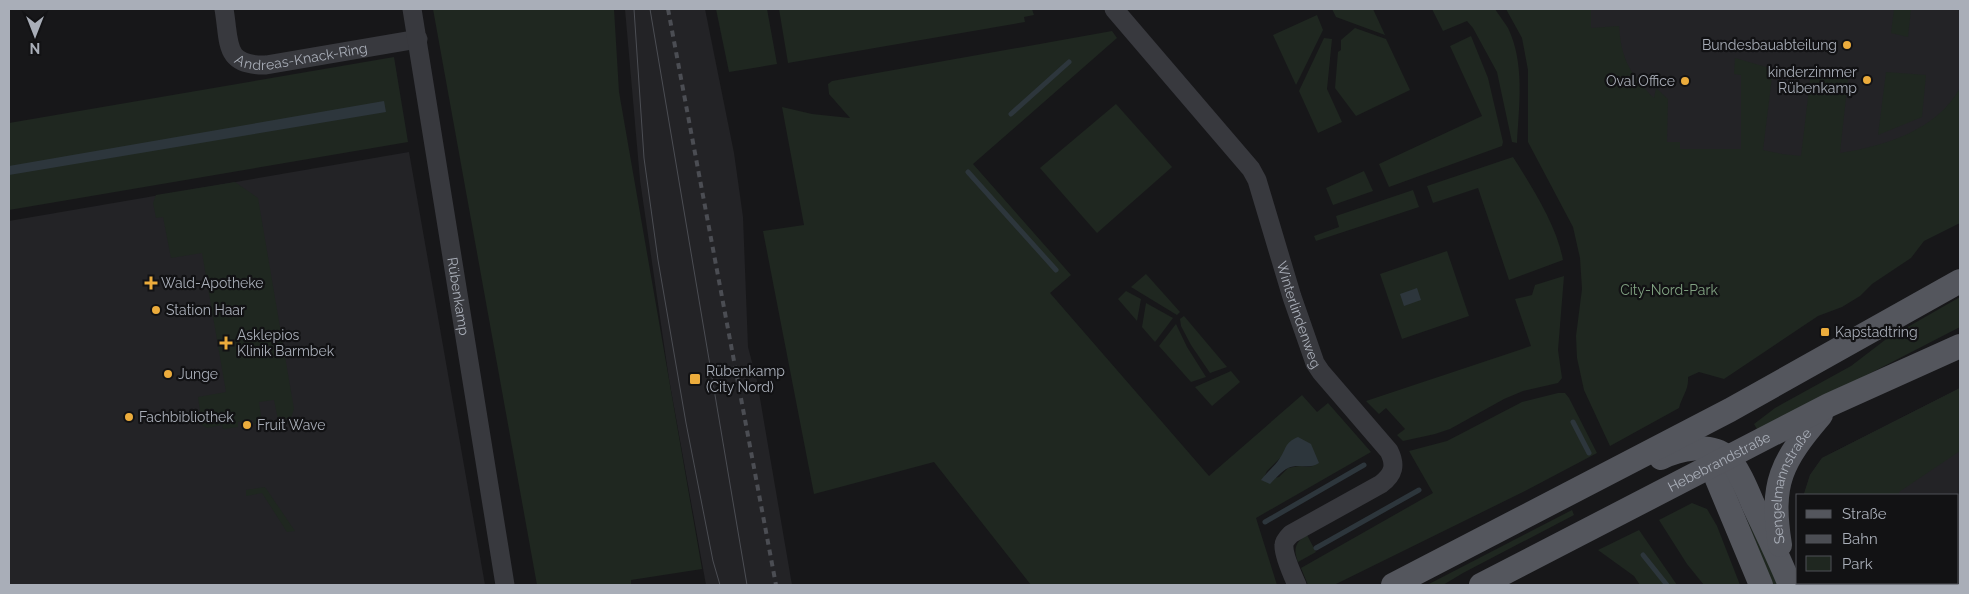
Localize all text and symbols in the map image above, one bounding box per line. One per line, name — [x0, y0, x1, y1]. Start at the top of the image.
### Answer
north arrow — [10, 10, 60, 60]
place label: Bundesbauabteilung — [1702, 37, 1837, 53]
marker: Bundesbauabteilung — [1841, 39, 1853, 51]
text: N — [30, 40, 40, 56]
street label: Andreas-Knack-Ring — [232, 40, 369, 73]
place label: kinderzimmer Rübenkamp — [1768, 64, 1857, 96]
place label: Oval Office — [1606, 73, 1675, 89]
marker: kinderzimmer Rübenkamp — [1861, 74, 1873, 86]
marker: Oval Office — [1679, 75, 1691, 87]
street label: Rübenkamp — [444, 256, 473, 337]
street label: Winterlindenweg — [1274, 259, 1324, 371]
place label: Wald-Apotheke — [161, 275, 264, 291]
marker: Wald-Apotheke — [145, 277, 157, 289]
park label: City-Nord-Park — [1620, 282, 1718, 298]
place label: Station Haar — [166, 302, 245, 318]
marker: Station Haar — [150, 304, 162, 316]
place label: Kapstadtring — [1835, 324, 1918, 340]
marker: Kapstadtring — [1819, 326, 1831, 338]
place label: Asklepios Klinik Barmbek — [237, 327, 335, 359]
marker: Asklepios Klinik Barmbek — [219, 336, 233, 350]
place label: Rübenkamp (City Nord) — [706, 363, 785, 395]
place label: Junge — [178, 366, 218, 382]
marker: Junge — [162, 368, 174, 380]
marker: Rübenkamp (City Nord) — [688, 372, 702, 386]
place label: Fachbibliothek — [139, 409, 234, 425]
marker: Fachbibliothek — [123, 411, 135, 423]
place label: Fruit Wave — [257, 417, 326, 433]
marker: Fruit Wave — [241, 419, 253, 431]
street label: Sengelmannstraße — [1768, 425, 1815, 545]
street label: Hebebrandstraße — [1665, 429, 1773, 495]
legend — [1796, 494, 1959, 584]
text: Straße — [1842, 505, 1887, 523]
text: Bahn — [1842, 530, 1878, 548]
text: Park — [1842, 555, 1873, 573]

